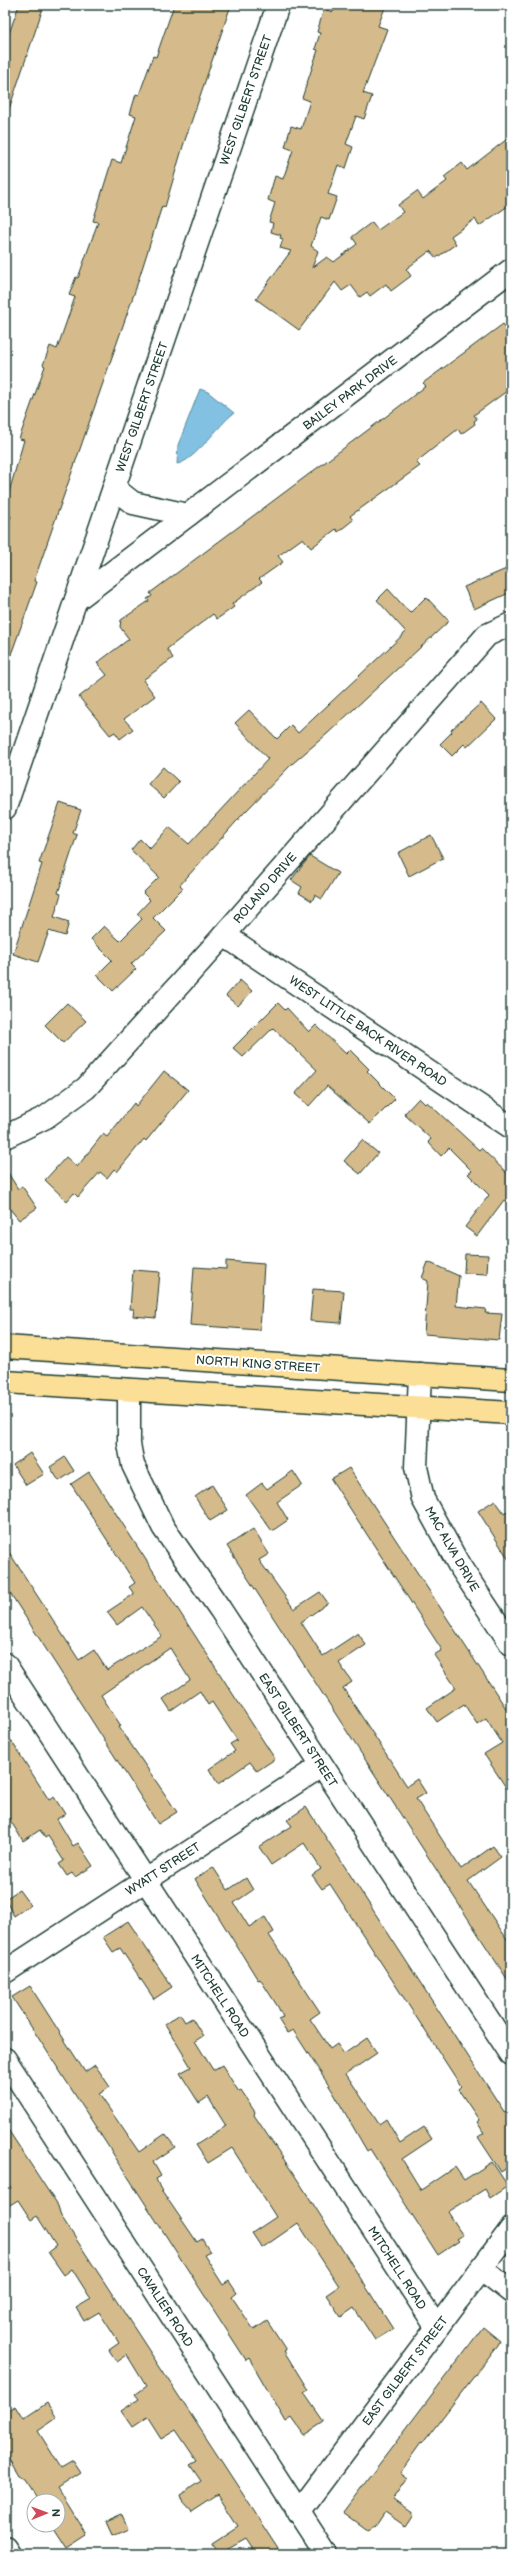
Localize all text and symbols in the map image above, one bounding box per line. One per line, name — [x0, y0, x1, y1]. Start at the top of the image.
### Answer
street label: WEST GILBERT STREET — [217, 32, 276, 167]
street label: WEST GILBERT STREET — [113, 339, 172, 474]
street label: BAILEY PARK DRIVE — [300, 353, 401, 434]
street label: ROLAND DRIVE — [230, 850, 300, 927]
street label: WEST LITTLE BACK RIVER ROAD — [286, 973, 450, 1090]
street label: NORTH KING STREET — [195, 1353, 321, 1376]
street label: MAC ALVA DRIVE — [421, 1504, 482, 1594]
street label: EAST GILBERT STREET — [255, 1670, 341, 1791]
street label: WYATT STREET — [123, 1839, 204, 1899]
street label: MITCHELL ROAD — [187, 1952, 252, 2041]
street label: MITCHELL ROAD — [364, 2224, 429, 2313]
street label: CAVALIER ROAD — [133, 2264, 196, 2350]
street label: EAST GILBERT STREET — [359, 2313, 452, 2429]
north arrow — [26, 2493, 66, 2533]
text: N — [49, 2509, 62, 2517]

